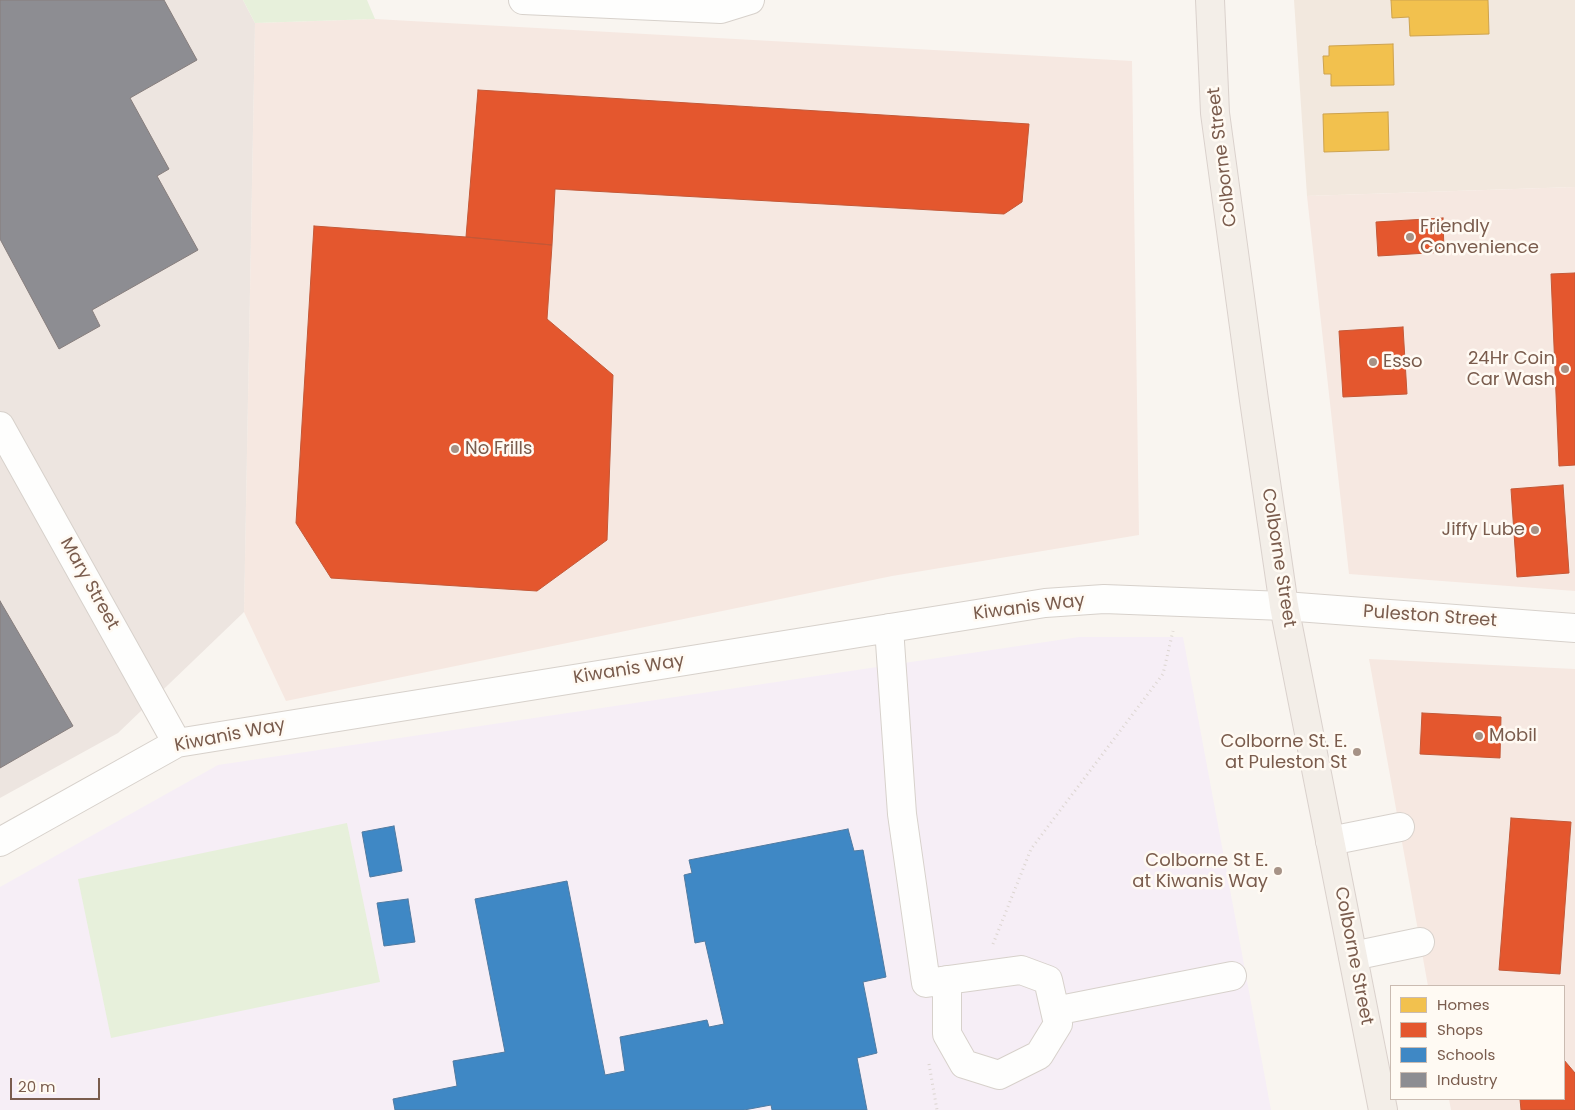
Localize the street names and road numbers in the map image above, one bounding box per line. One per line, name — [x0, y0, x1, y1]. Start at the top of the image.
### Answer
street label: Colborne Street — [1204, 86, 1242, 228]
street label: Colborne Street — [1256, 487, 1300, 629]
street label: Mary Street — [55, 534, 123, 634]
street label: Kiwanis Way — [972, 590, 1086, 626]
street label: Puleston Street — [1362, 602, 1498, 632]
street label: Kiwanis Way — [572, 651, 686, 689]
street label: Kiwanis Way — [173, 715, 287, 757]
street label: Colborne Street — [1329, 885, 1377, 1027]

